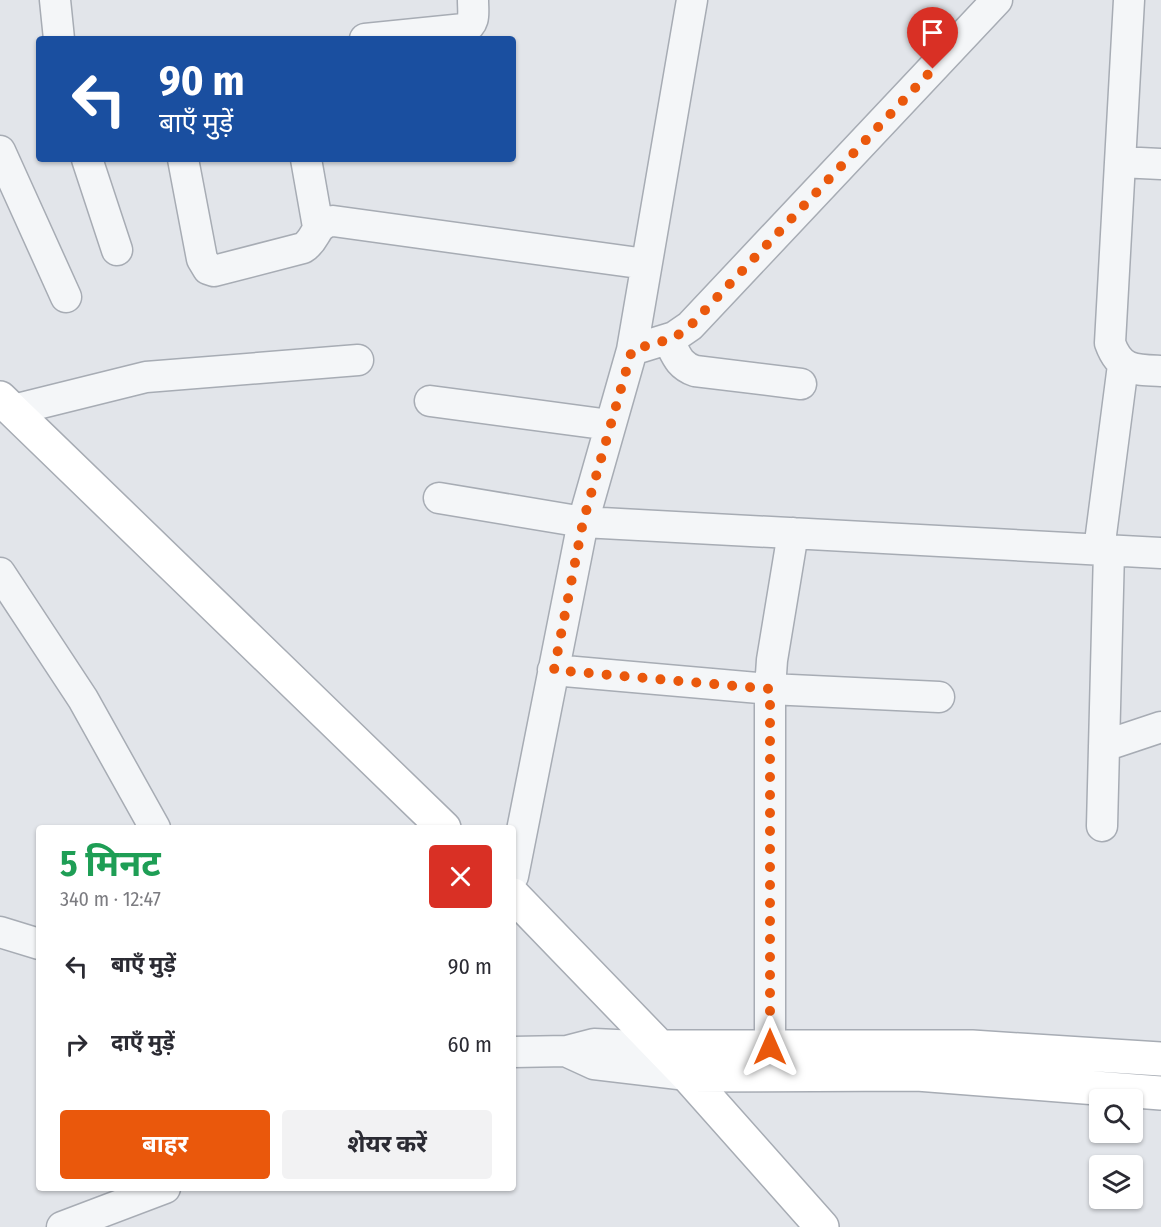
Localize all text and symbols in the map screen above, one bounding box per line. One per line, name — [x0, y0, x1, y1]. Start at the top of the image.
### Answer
pin — [907, 7, 958, 69]
icon: arrive — [916, 16, 949, 49]
text: 90 m — [159, 56, 244, 106]
icon: left — [60, 60, 138, 138]
text: बाएँ मुड़ें — [159, 107, 233, 139]
text: 5 मिनट — [60, 842, 161, 886]
button: close — [429, 845, 492, 908]
text: 340 m · 12:47 — [60, 887, 161, 911]
icon: left — [60, 950, 93, 983]
text: बाएँ मुड़ें — [111, 951, 176, 978]
text: 90 m — [448, 953, 492, 980]
position arrow — [738, 1015, 802, 1079]
icon: right — [60, 1028, 93, 1061]
text: दाएँ मुड़ें — [111, 1029, 175, 1056]
text: 60 m — [448, 1031, 492, 1058]
map controls — [1089, 1089, 1143, 1209]
button: search — [1089, 1089, 1143, 1143]
button: बाहर — [60, 1110, 270, 1179]
button: शेयर करें — [282, 1110, 492, 1179]
button: layers — [1089, 1155, 1143, 1209]

